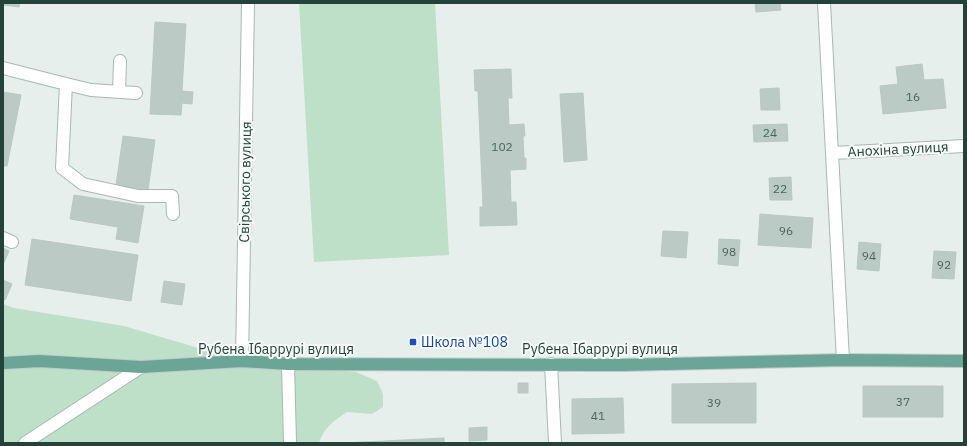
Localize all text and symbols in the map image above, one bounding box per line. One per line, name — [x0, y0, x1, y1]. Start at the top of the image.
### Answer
house number: 16 — [906, 89, 920, 104]
street label: Свірського вулиця — [235, 121, 255, 243]
house number: 24 — [763, 125, 777, 140]
street label: Анохіна вулиця — [847, 137, 949, 161]
house number: 102 — [491, 139, 513, 154]
house number: 22 — [773, 181, 787, 196]
house number: 96 — [779, 223, 793, 238]
house number: 98 — [722, 244, 736, 259]
house number: 94 — [862, 248, 876, 263]
house number: 92 — [937, 257, 951, 272]
place label: Школа №108 — [421, 333, 508, 351]
marker: Школа №108 — [408, 337, 418, 347]
street label: Рубена Ібаррурі вулиця — [198, 340, 354, 358]
street label: Рубена Ібаррурі вулиця — [522, 340, 678, 358]
house number: 37 — [896, 394, 910, 409]
house number: 39 — [707, 395, 721, 410]
house number: 41 — [591, 408, 605, 423]

